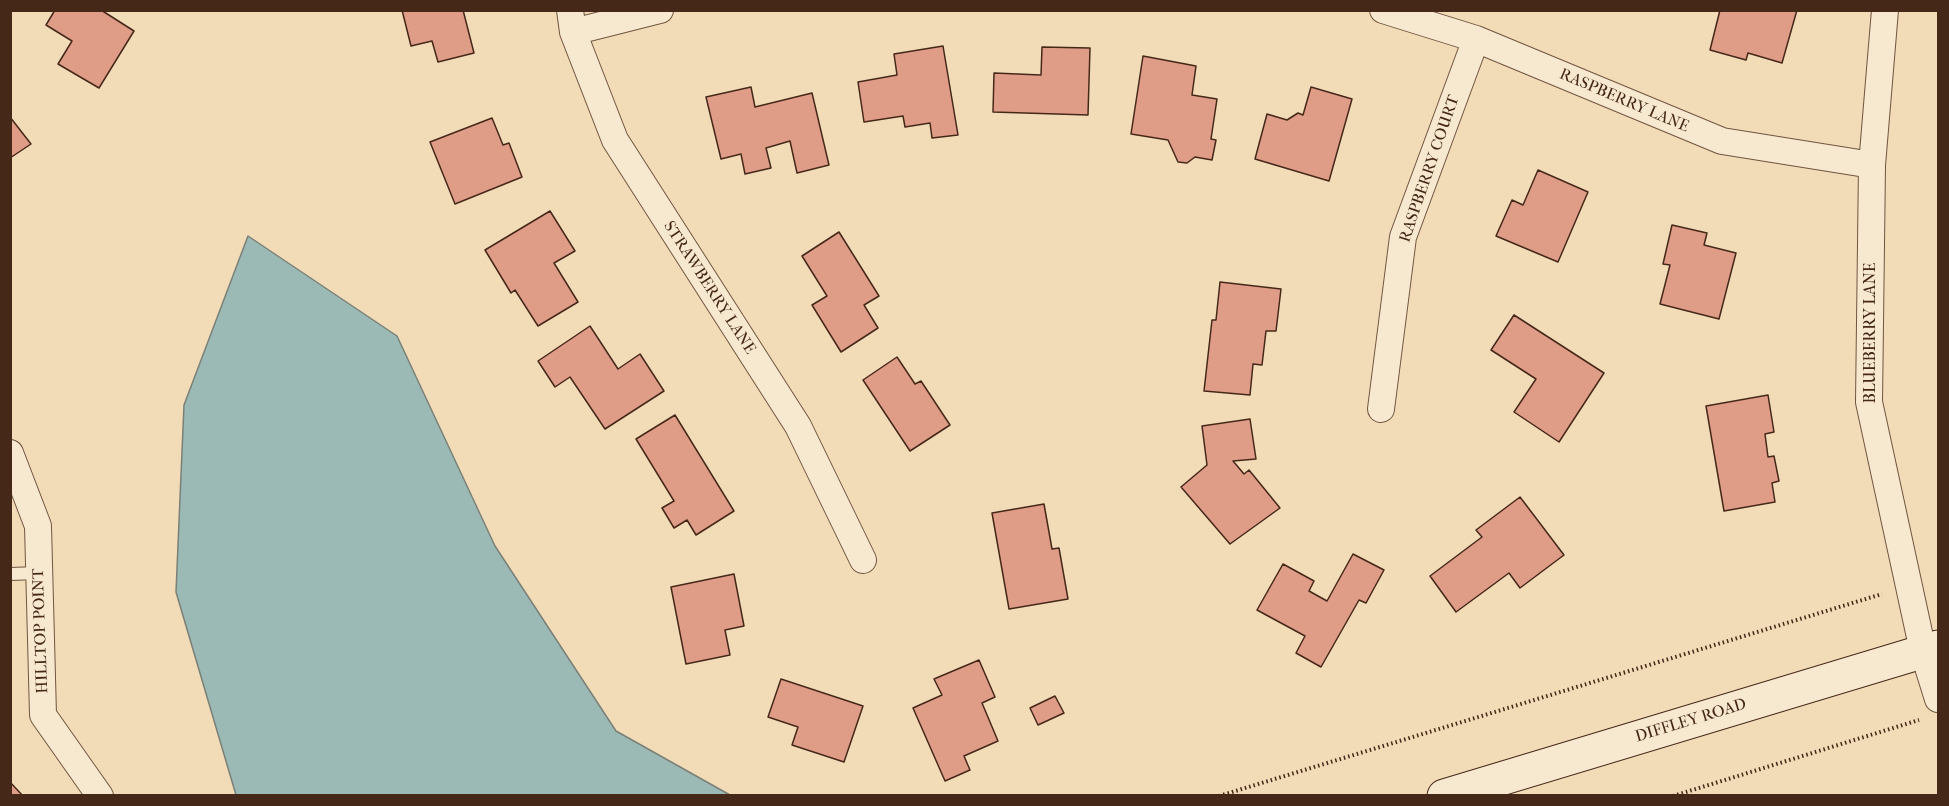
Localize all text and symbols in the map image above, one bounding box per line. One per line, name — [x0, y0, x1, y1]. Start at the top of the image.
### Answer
street label: RASPBERRY LANE — [1556, 65, 1692, 137]
street label: RASPBERRY COURT — [1396, 93, 1464, 245]
street label: STRAWBERRY LANE — [659, 218, 759, 358]
street label: BLUEBERRY LANE — [1861, 263, 1881, 403]
street label: HILLTOP POINT — [29, 568, 53, 694]
street label: DIFFLEY ROAD — [1633, 695, 1749, 747]

